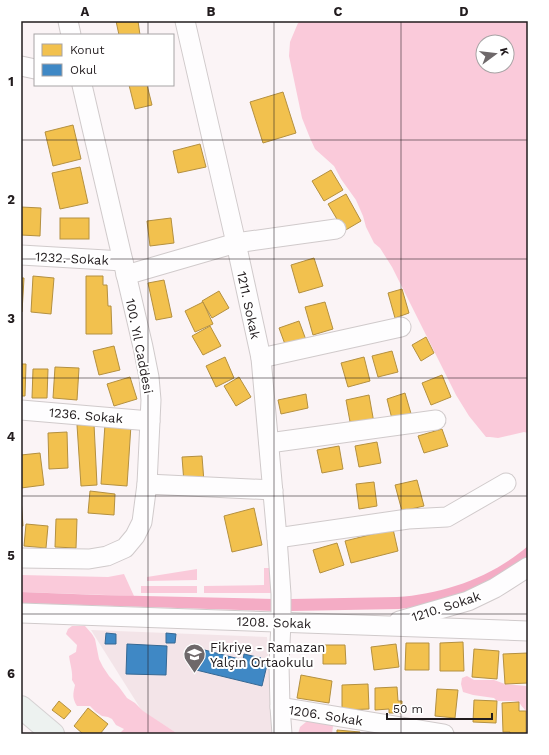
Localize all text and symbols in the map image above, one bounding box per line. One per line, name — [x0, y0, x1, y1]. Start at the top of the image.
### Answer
text: A — [81, 4, 90, 19]
text: B — [207, 4, 216, 19]
text: C — [334, 4, 343, 19]
text: D — [459, 4, 469, 19]
legend — [34, 34, 174, 86]
north arrow — [475, 34, 515, 74]
text: Konut — [70, 43, 104, 57]
text: K — [497, 46, 512, 57]
text: Okul — [70, 63, 97, 77]
text: 1 — [8, 74, 14, 89]
text: 2 — [7, 192, 15, 207]
street label: 1232. Sokak — [35, 249, 110, 268]
street label: 1211. Sokak — [234, 270, 263, 341]
street label: 100. Yıl Caddesi — [123, 297, 156, 395]
text: 3 — [7, 311, 15, 326]
street label: 1236. Sokak — [48, 405, 124, 426]
text: 4 — [7, 429, 16, 444]
text: 5 — [7, 548, 15, 563]
street label: 1210. Sokak — [410, 588, 483, 625]
street label: 1208. Sokak — [236, 614, 312, 631]
place label: Fikriye - Ramazan Yalçın Ortaokulu — [210, 640, 325, 670]
school or university icon: Fikriye - Ramazan Yalçın Ortaokulu — [181, 641, 207, 674]
text: 6 — [7, 666, 15, 681]
scale bar — [387, 695, 492, 721]
street label: 1206. Sokak — [288, 702, 365, 729]
text: 50 m — [393, 702, 423, 716]

